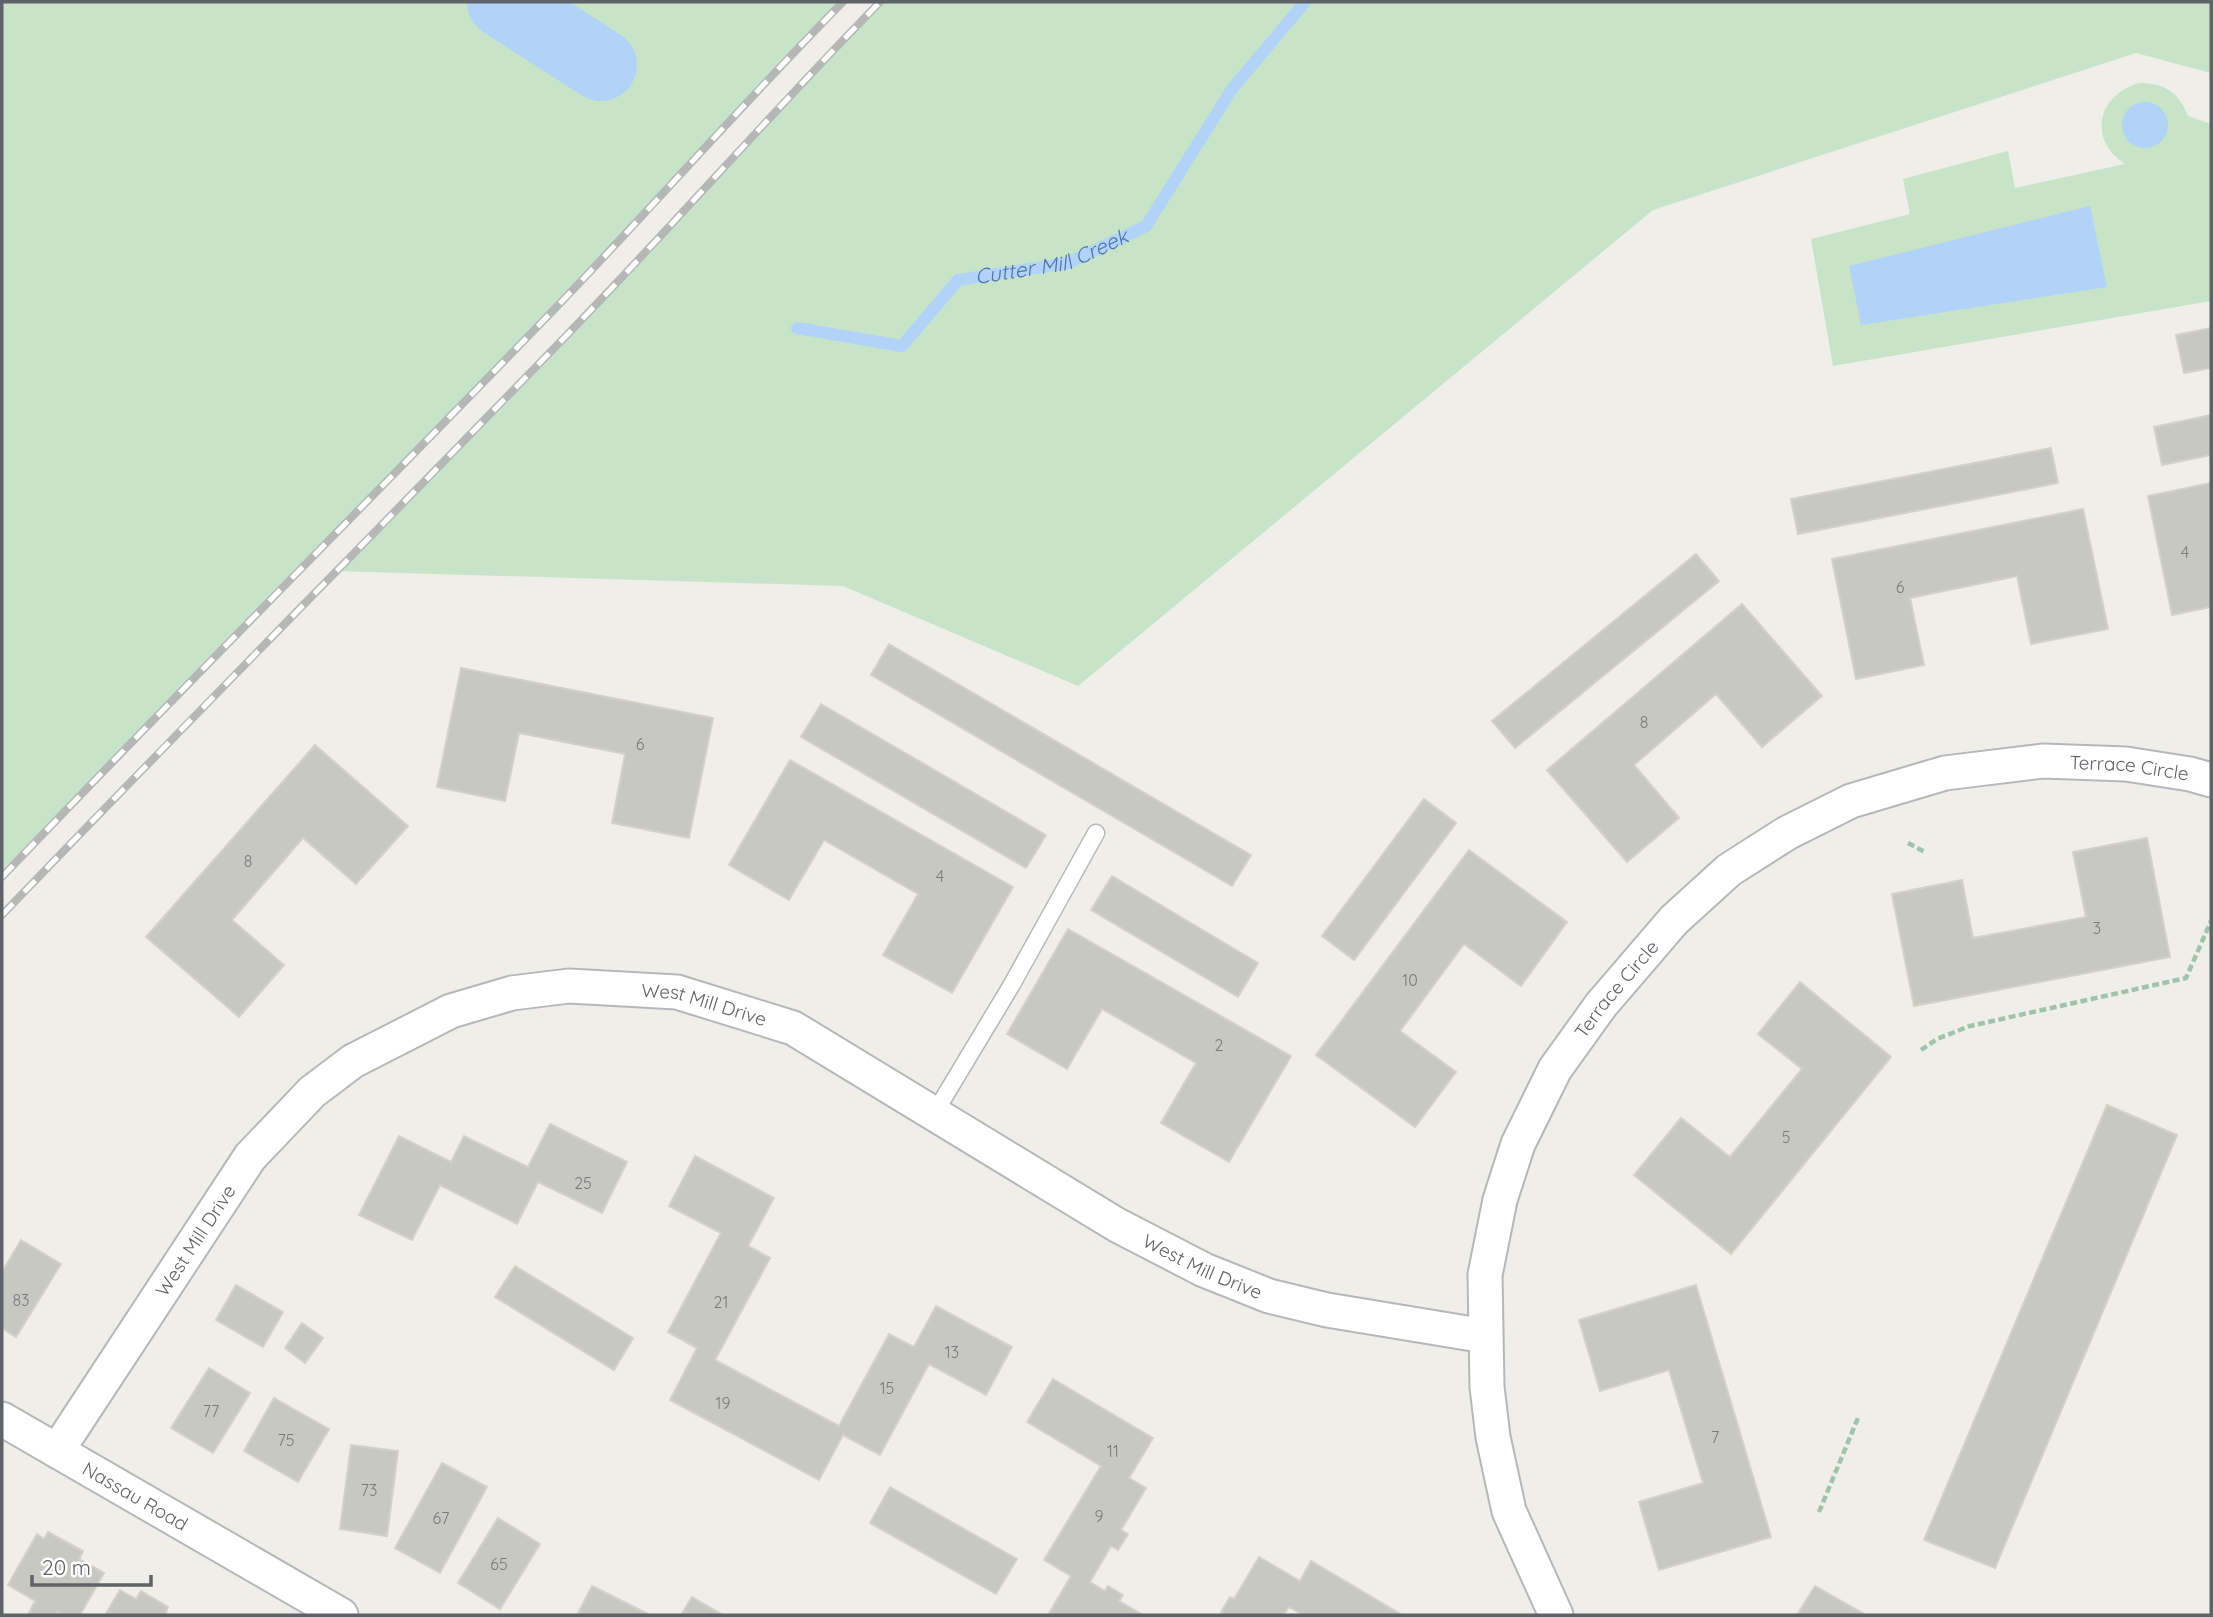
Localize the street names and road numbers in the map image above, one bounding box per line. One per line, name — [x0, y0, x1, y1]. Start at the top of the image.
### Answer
street label: Terrace Circle — [2069, 750, 2190, 786]
street label: Terrace Circle — [1569, 935, 1664, 1043]
street label: West Mill Drive — [641, 978, 770, 1031]
street label: West Mill Drive — [150, 1180, 241, 1301]
street label: West Mill Drive — [1139, 1228, 1266, 1304]
street label: Nassau Road — [78, 1456, 192, 1536]

